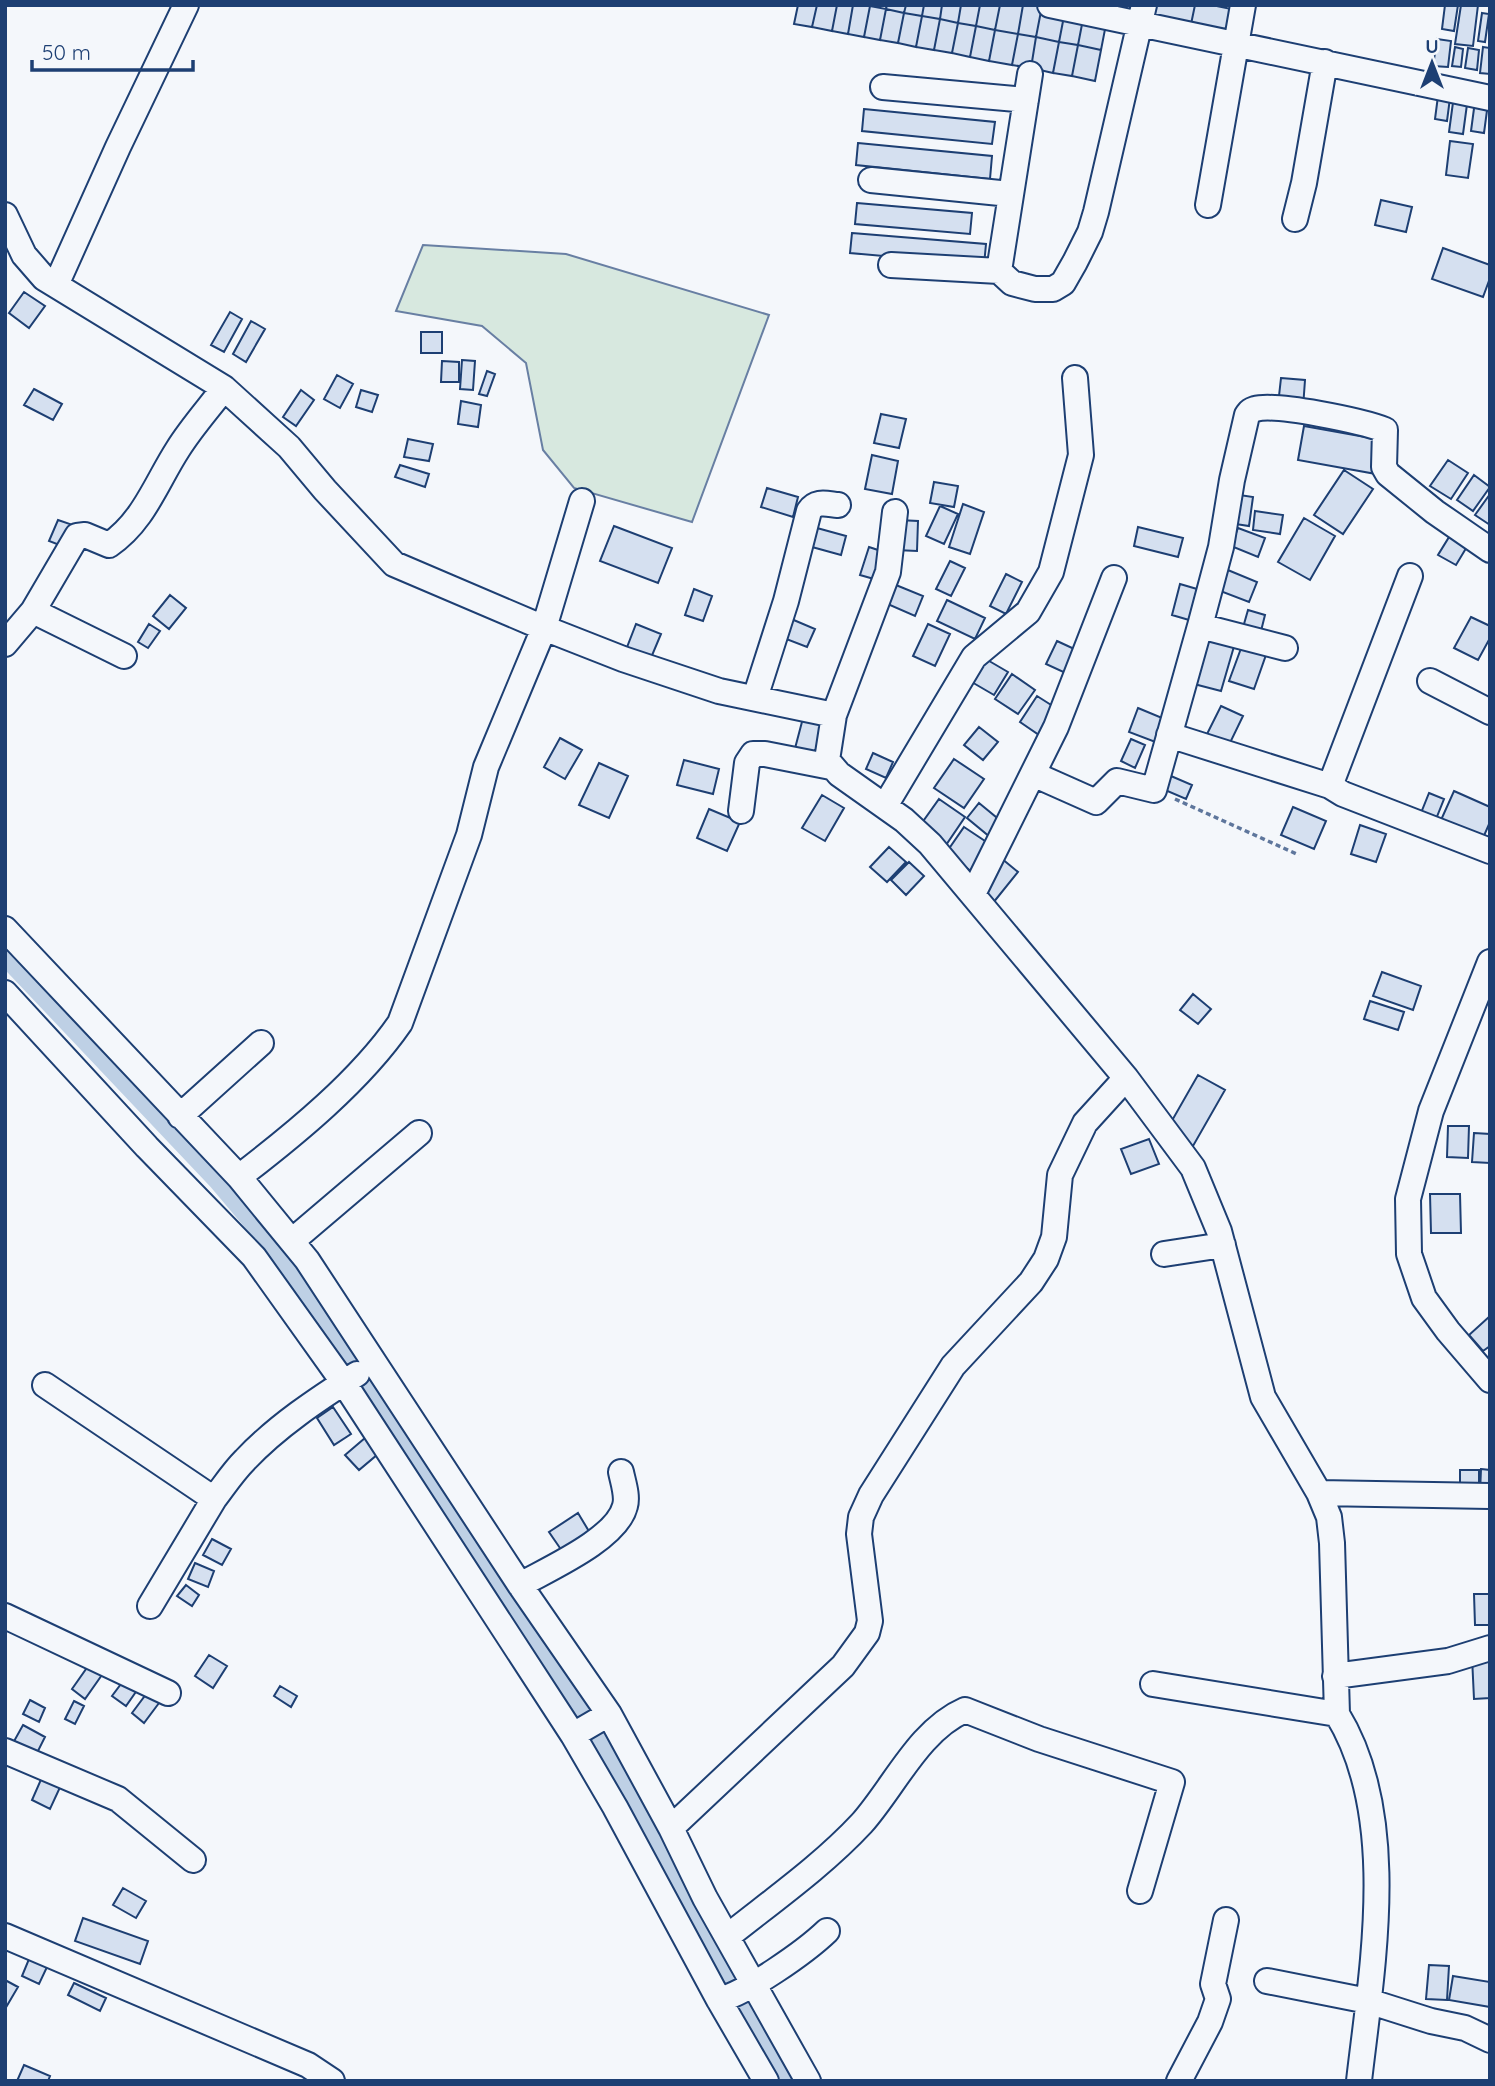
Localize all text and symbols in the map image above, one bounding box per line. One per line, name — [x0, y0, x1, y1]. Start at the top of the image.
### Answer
scale bar — [32, 28, 192, 72]
north arrow — [1397, 28, 1467, 98]
text: U — [1425, 34, 1439, 58]
text: 50 m — [42, 39, 91, 65]

